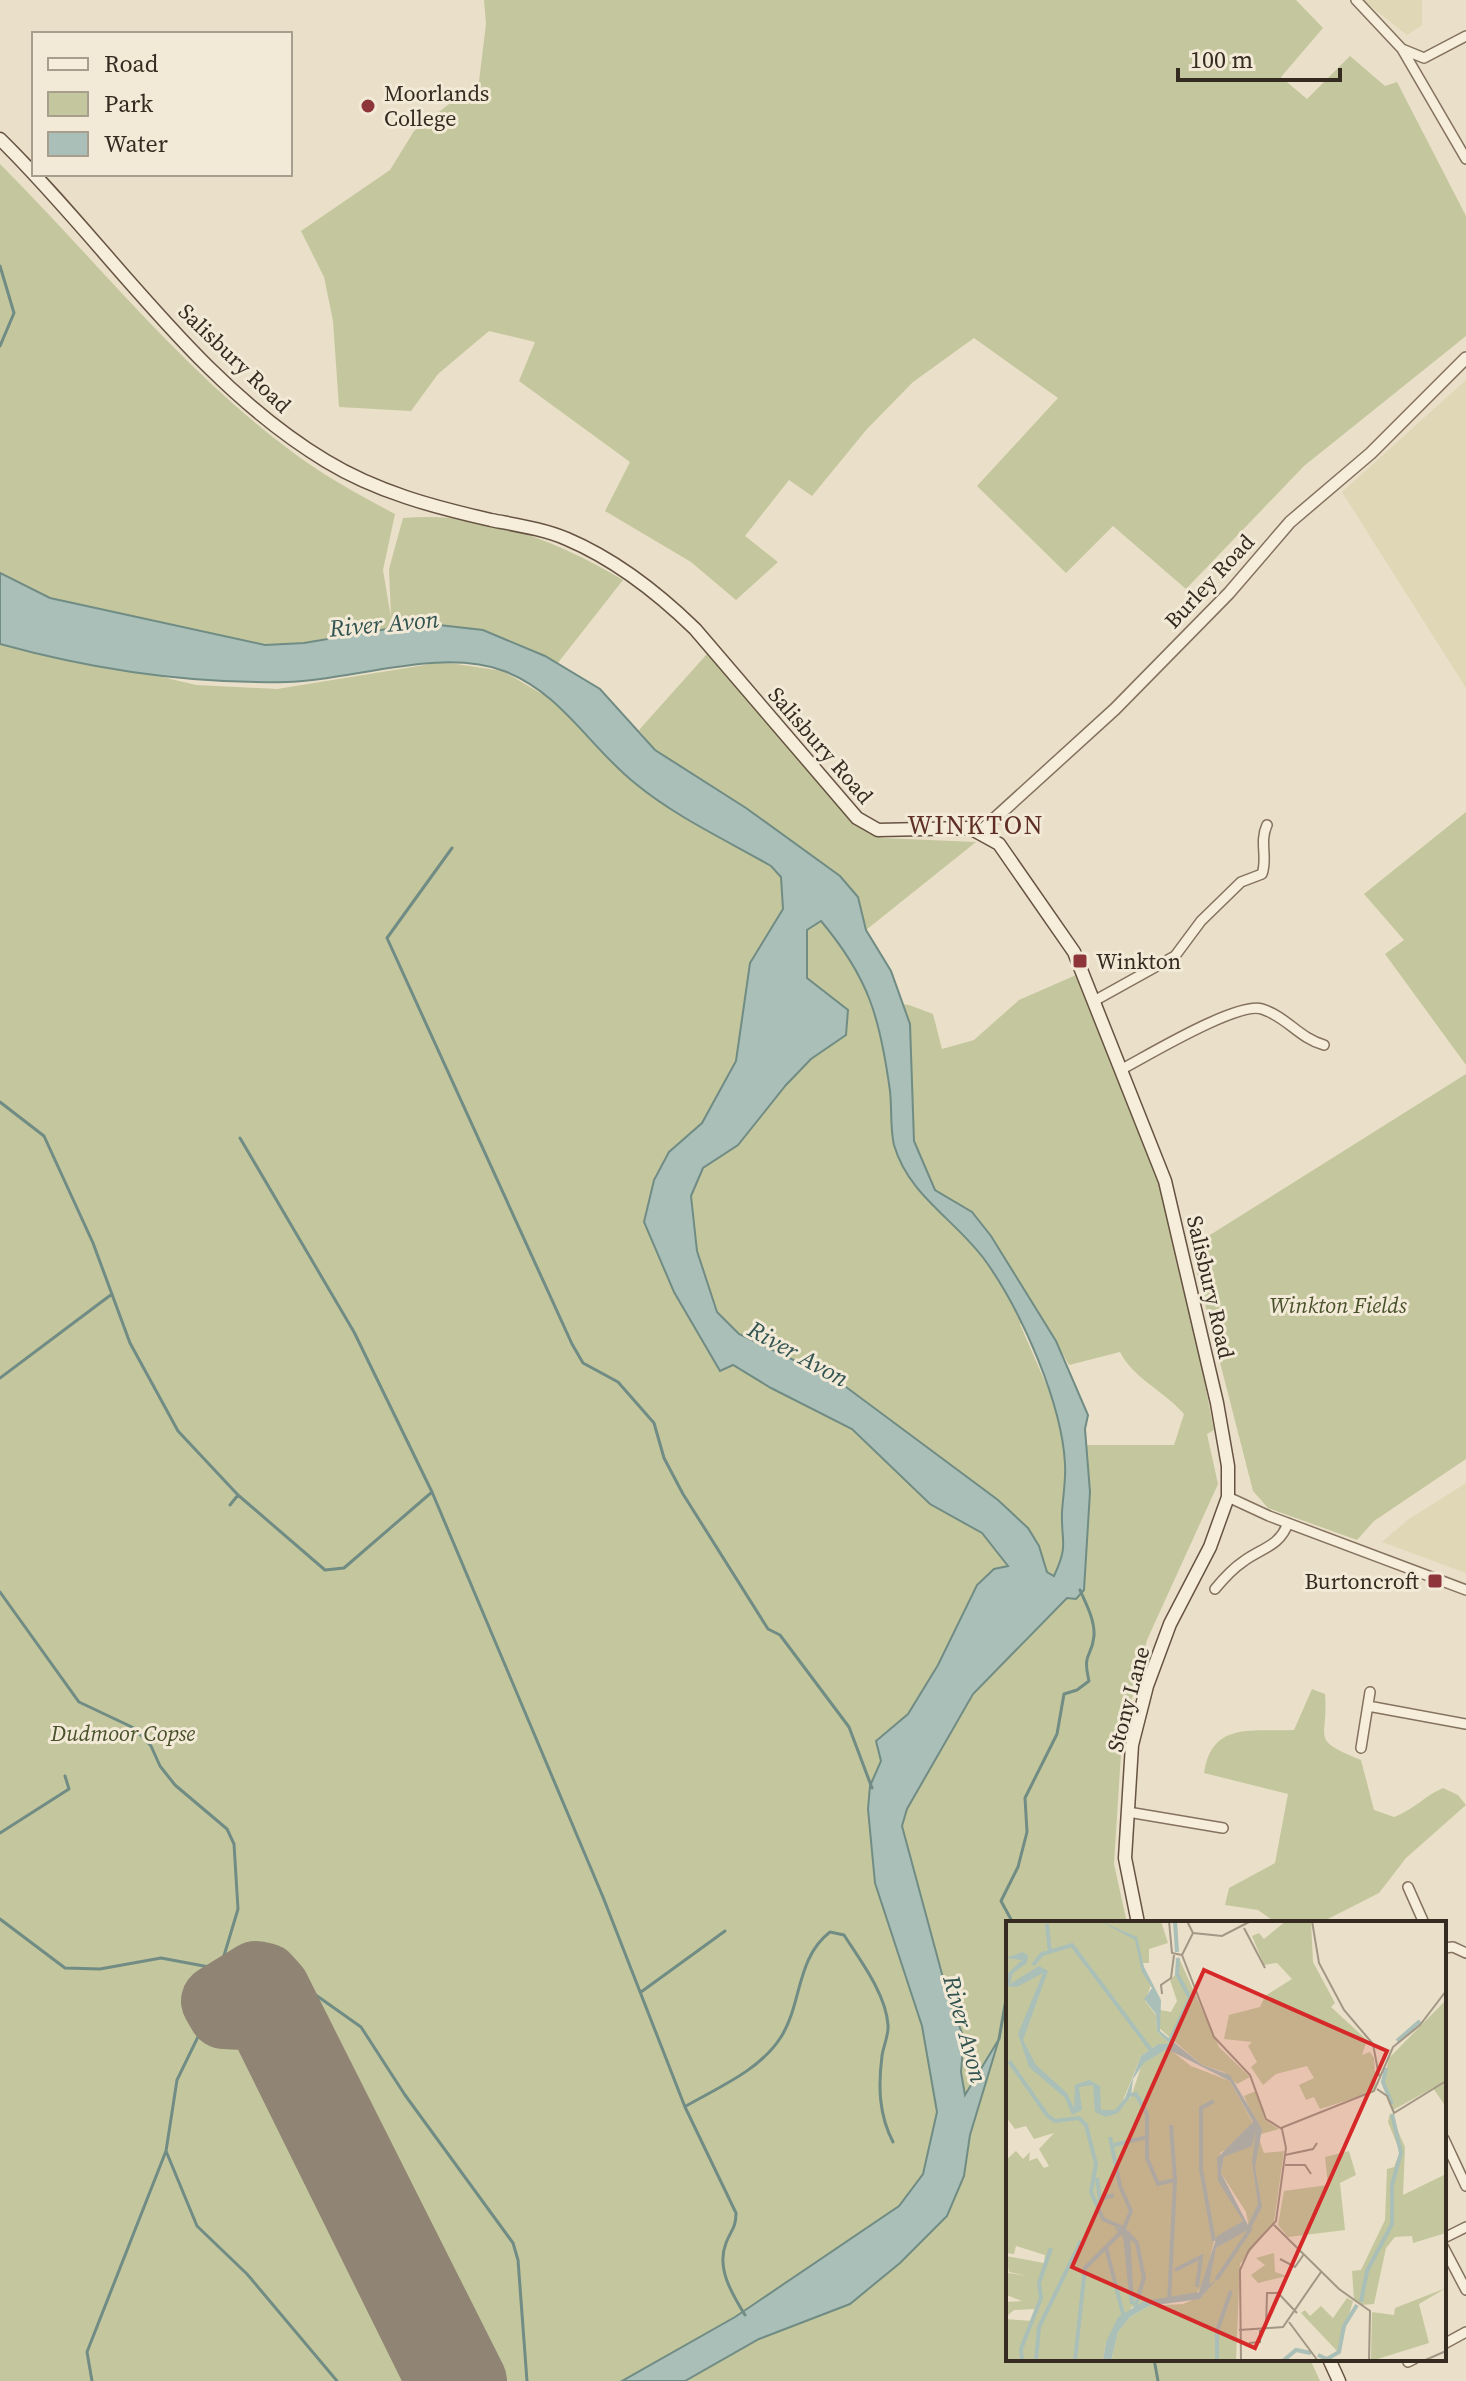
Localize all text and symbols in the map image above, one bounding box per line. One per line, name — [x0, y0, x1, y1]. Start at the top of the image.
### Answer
legend — [32, 32, 292, 176]
scale bar — [1178, 32, 1340, 82]
text: 100 m — [1190, 43, 1253, 76]
text: Road — [104, 47, 159, 80]
place label: Moorlands College — [384, 78, 489, 133]
text: Park — [104, 87, 154, 120]
marker: Moorlands College — [359, 97, 377, 115]
text: Water — [104, 127, 168, 160]
street label: Salisbury Road — [172, 297, 298, 420]
street label: Burley Road — [1157, 527, 1261, 635]
water label: River Avon — [327, 602, 441, 645]
street label: Salisbury Road — [762, 680, 881, 810]
district label: WINKTON — [907, 807, 1045, 843]
place label: Winkton — [1096, 946, 1181, 976]
marker: Winkton — [1071, 952, 1089, 970]
street label: Salisbury Road — [1180, 1213, 1242, 1362]
park label: Winkton Fields — [1269, 1290, 1407, 1320]
water label: River Avon — [741, 1312, 855, 1395]
place label: Burtoncroft — [1304, 1566, 1420, 1596]
marker: Burtoncroft — [1426, 1572, 1444, 1590]
street label: Stony Lane — [1100, 1643, 1156, 1755]
park label: Dudmoor Copse — [50, 1718, 195, 1748]
inset map — [1006, 1921, 1446, 2361]
water label: River Avon — [935, 1970, 996, 2087]

